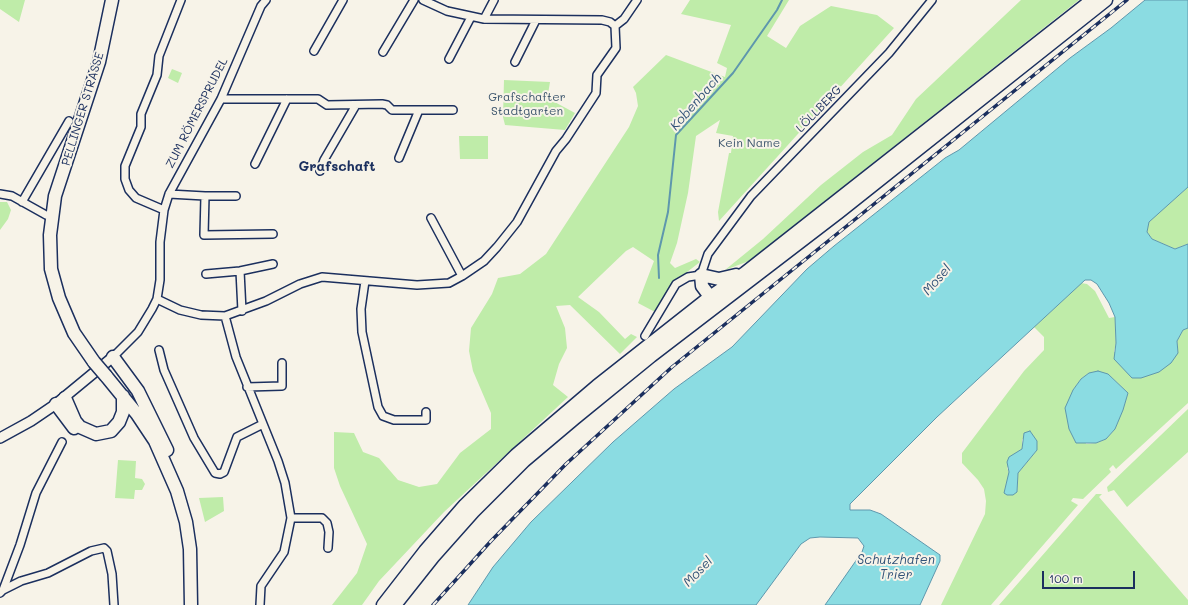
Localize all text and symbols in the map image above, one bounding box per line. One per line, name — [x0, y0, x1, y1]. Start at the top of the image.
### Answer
street label: PELLINGER STRASSE — [59, 50, 107, 168]
street label: ZUM RÖMERSPRUDEL — [163, 55, 231, 171]
water label: Kobenbach — [667, 70, 725, 134]
street label: LÖLLBERG — [793, 83, 845, 135]
park label: Grafschafter Stadtgarten — [488, 90, 566, 118]
park label: Kein Name — [718, 136, 780, 150]
district label: Grafschaft — [298, 159, 376, 175]
water label: Mosel — [919, 261, 955, 299]
water label: Schutzhafen Trier — [857, 552, 935, 583]
water label: Mosel — [680, 554, 716, 590]
scale bar — [1044, 563, 1137, 589]
text: 100 m — [1049, 570, 1083, 586]

